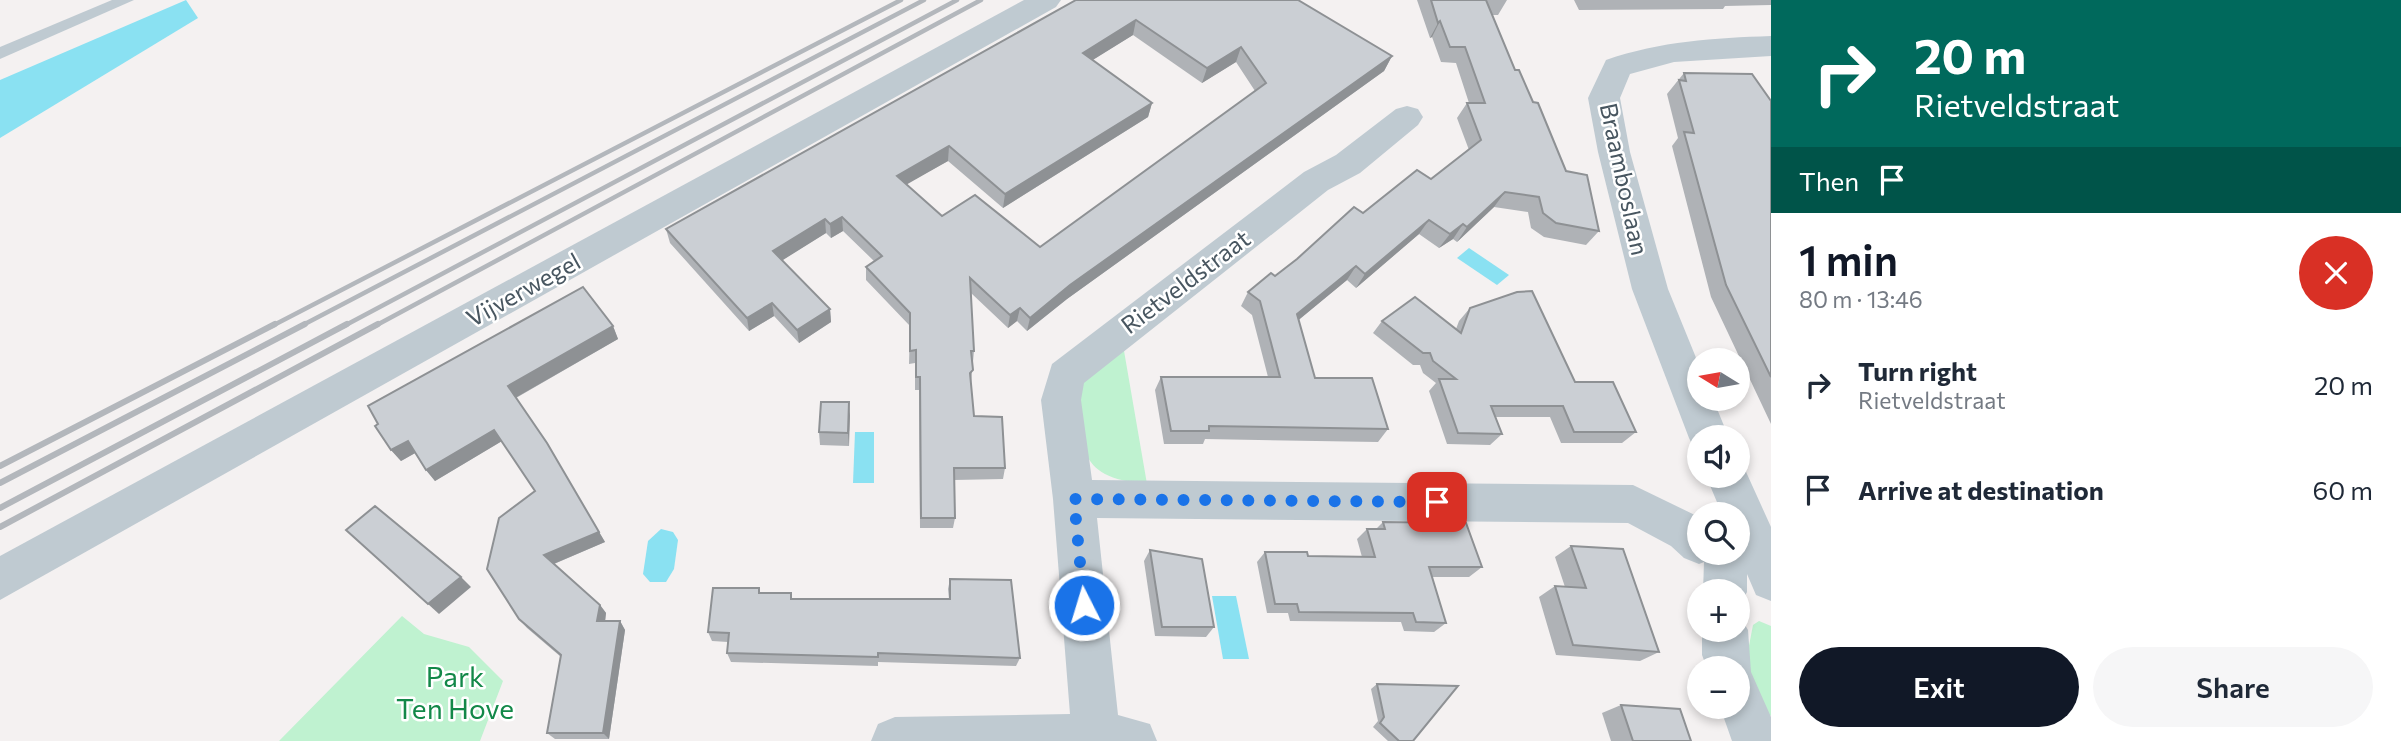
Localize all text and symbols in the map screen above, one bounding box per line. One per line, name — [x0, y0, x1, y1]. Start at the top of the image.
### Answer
text: 20 m — [1914, 24, 2026, 84]
icon: right — [1799, 28, 1890, 119]
text: Rietveldstraat — [1914, 84, 2119, 124]
street label: Braamboslaan — [1595, 100, 1655, 258]
icon: arrive — [1873, 161, 1911, 199]
text: Then — [1799, 165, 1859, 196]
street label: Rietveldstraat — [1115, 223, 1255, 339]
text: 1 min — [1799, 233, 1898, 285]
button: close — [2299, 236, 2373, 310]
street label: Vijverwegel — [461, 246, 585, 332]
text: 80 m · 13:46 — [1799, 285, 1923, 313]
north arrow — [1687, 348, 1750, 411]
map controls — [1687, 348, 1750, 719]
text: Turn right — [1858, 355, 1977, 386]
icon: right — [1799, 366, 1837, 404]
text: 20 m — [2314, 369, 2373, 400]
text: Rietveldstraat — [1858, 386, 2006, 414]
button: sound — [1687, 425, 1750, 488]
icon: arrive — [1799, 471, 1837, 509]
pin — [1407, 472, 1467, 532]
text: Arrive at destination — [1858, 474, 2104, 505]
text: 60 m — [2313, 474, 2373, 505]
icon: arrive — [1418, 483, 1456, 521]
button: search — [1687, 502, 1750, 565]
position arrow — [1047, 568, 1121, 642]
button: + — [1687, 579, 1750, 642]
button: Exit — [1799, 647, 2079, 727]
button: Share — [2093, 647, 2373, 727]
button: − — [1687, 656, 1750, 719]
park label: Park Ten Hove — [396, 659, 514, 725]

